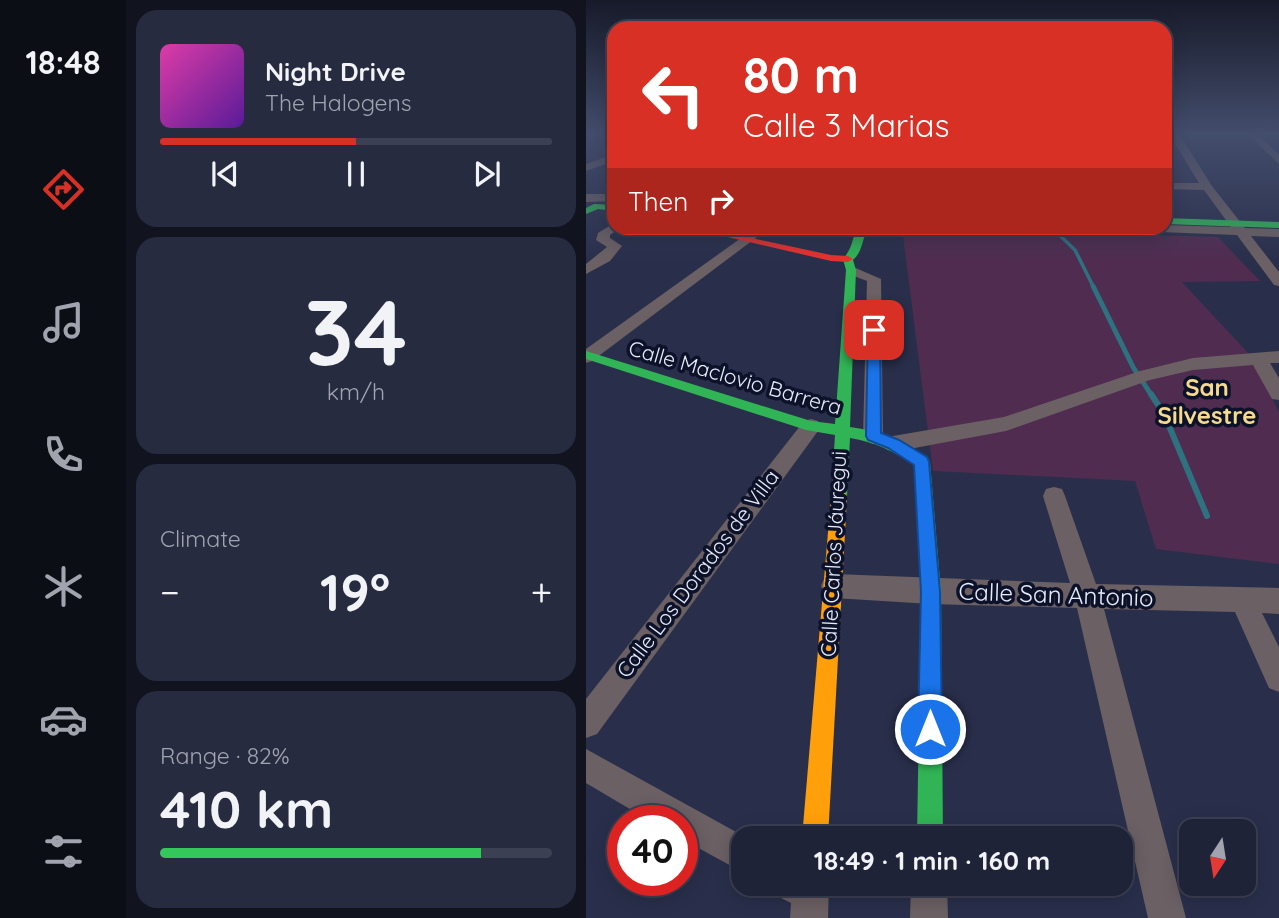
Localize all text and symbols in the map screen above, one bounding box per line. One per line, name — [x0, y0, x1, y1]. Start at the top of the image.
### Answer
text: 18:48 — [25, 42, 101, 82]
text: 80 m — [743, 44, 859, 105]
icon: left — [628, 49, 719, 140]
text: Night Drive — [265, 55, 406, 88]
text: The Halogens — [265, 88, 412, 117]
text: Calle 3 Marias — [743, 105, 949, 145]
icon: previous — [206, 155, 244, 193]
icon: pause — [337, 155, 375, 193]
icon: next — [468, 155, 506, 193]
icon: directions — [39, 165, 88, 214]
icon: right — [702, 182, 740, 220]
text: Then — [628, 185, 688, 218]
text: 34 — [305, 274, 407, 388]
icon: music — [39, 298, 88, 347]
pin — [844, 300, 904, 360]
icon: arrive — [855, 311, 893, 349]
street label: Calle Maclovio Barrera — [626, 334, 845, 420]
district label: San Silvestre — [1158, 372, 1256, 430]
text: km/h — [327, 377, 385, 406]
icon: phone — [39, 430, 88, 479]
street label: Calle Carlos Jáuregui — [815, 450, 851, 658]
street label: Calle Los Dorados de Villa — [611, 464, 784, 682]
text: Climate — [160, 524, 241, 553]
text: 19° — [320, 559, 390, 624]
icon: climate — [39, 562, 88, 611]
text: − — [160, 568, 180, 616]
text: + — [531, 568, 552, 616]
street label: Calle San Antonio — [958, 576, 1154, 612]
position arrow — [893, 692, 967, 766]
icon: car — [39, 695, 88, 744]
text: Range · 82% — [160, 741, 290, 770]
text: 410 km — [160, 776, 333, 841]
speed limit sign: 40 — [607, 805, 698, 896]
north arrow — [1179, 819, 1256, 896]
map controls — [1179, 819, 1256, 896]
icon: filters — [39, 827, 88, 876]
text: 18:49 · 1 min · 160 m — [814, 844, 1050, 877]

